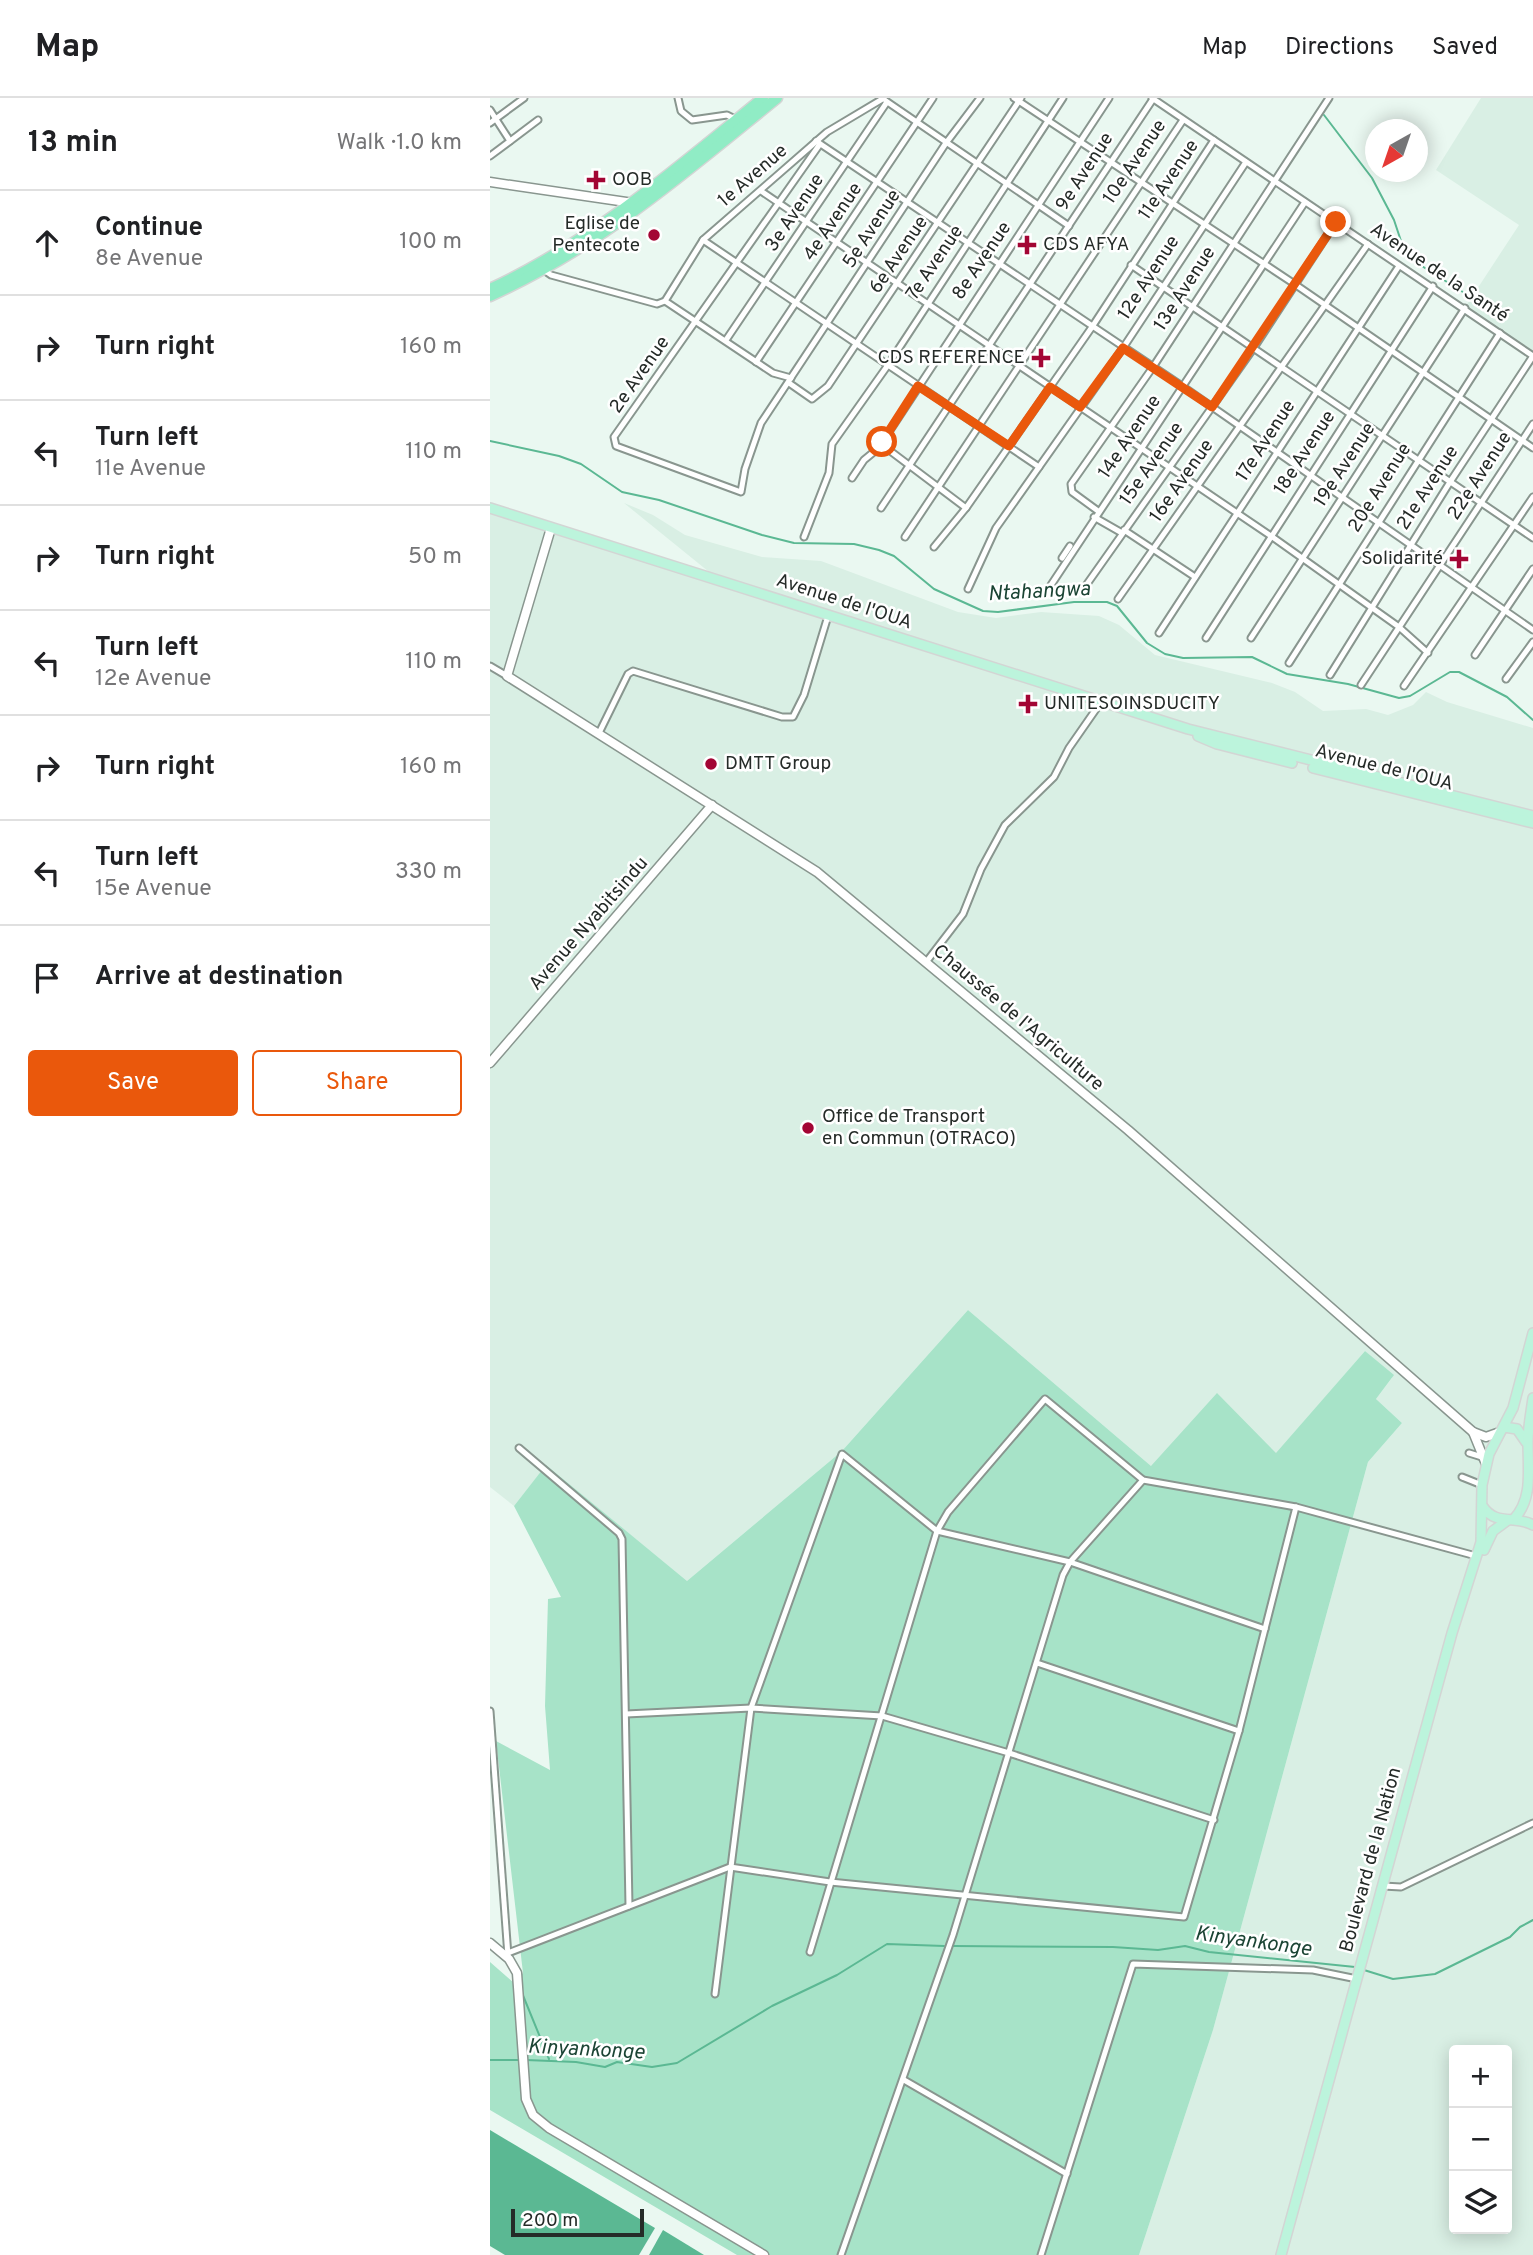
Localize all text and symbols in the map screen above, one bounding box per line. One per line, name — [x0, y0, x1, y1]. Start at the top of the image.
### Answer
text: Map — [35, 27, 99, 69]
text: Map — [1202, 33, 1247, 63]
text: Directions — [1285, 33, 1394, 63]
text: Saved — [1432, 33, 1498, 63]
street label: 10e Avenue — [1098, 115, 1172, 209]
north arrow — [1365, 119, 1428, 182]
text: 13 min — [28, 125, 118, 162]
street label: 9e Avenue — [1051, 128, 1119, 216]
text: Walk · 1.0 km — [336, 129, 462, 158]
street label: 11e Avenue — [1133, 135, 1205, 225]
street label: 1e Avenue — [713, 139, 793, 213]
place label: OOB — [612, 168, 652, 192]
street label: 3e Avenue — [760, 169, 830, 257]
marker: OOB — [586, 170, 606, 190]
street label: 4e Avenue — [798, 178, 868, 266]
street label: 5e Avenue — [838, 185, 906, 273]
route end — [1320, 206, 1351, 237]
street label: 6e Avenue — [864, 211, 934, 299]
text: Continue — [95, 212, 203, 245]
place label: Eglise de Pentecote — [552, 212, 640, 258]
street label: 8e Avenue — [947, 217, 1017, 305]
street label: Avenue de la Santé — [1365, 218, 1513, 328]
street label: 7e Avenue — [901, 221, 969, 305]
icon: ahead — [28, 224, 66, 262]
marker: Eglise de Pentecote — [646, 227, 662, 243]
text: 100 m — [399, 228, 462, 257]
street label: 12e Avenue — [1113, 231, 1185, 325]
place label: CDS AFYA — [1043, 233, 1129, 257]
marker: CDS AFYA — [1017, 235, 1037, 255]
street label: 13e Avenue — [1149, 242, 1221, 336]
text: 8e Avenue — [95, 245, 203, 274]
icon: right — [28, 329, 66, 367]
text: Turn right — [95, 331, 215, 364]
street label: 2e Avenue — [605, 332, 675, 418]
text: 160 m — [400, 333, 462, 362]
place label: CDS REFERENCE — [877, 346, 1025, 370]
marker: CDS REFERENCE — [1031, 348, 1051, 368]
street label: 14e Avenue — [1093, 391, 1167, 483]
street label: 17e Avenue — [1231, 396, 1301, 486]
street label: 18e Avenue — [1269, 406, 1341, 500]
street label: 15e Avenue — [1115, 418, 1189, 510]
street label: 19e Avenue — [1309, 418, 1381, 512]
text: Turn left — [95, 422, 199, 455]
route start — [866, 426, 897, 457]
street label: 22e Avenue — [1443, 427, 1517, 525]
icon: left — [28, 434, 66, 472]
street label: 16e Avenue — [1145, 435, 1219, 527]
text: 110 m — [405, 438, 462, 467]
street label: 20e Avenue — [1343, 439, 1417, 537]
street label: 21e Avenue — [1392, 441, 1464, 535]
text: 11e Avenue — [95, 455, 206, 484]
icon: right — [28, 539, 66, 577]
text: Turn right — [95, 541, 215, 574]
text: 50 m — [408, 543, 462, 572]
place label: Solidarité — [1361, 547, 1443, 571]
marker: Solidarité — [1449, 549, 1469, 569]
street label: Avenue de l'OUA — [773, 569, 915, 635]
water label: Ntahangwa — [987, 576, 1091, 608]
text: Turn left — [95, 632, 199, 665]
icon: left — [28, 644, 66, 682]
text: 110 m — [405, 648, 462, 677]
text: 12e Avenue — [95, 665, 211, 694]
place label: UNITESOINSDUCITY — [1044, 692, 1220, 716]
marker: UNITESOINSDUCITY — [1018, 694, 1038, 714]
street label: Avenue de l'OUA — [1312, 739, 1456, 797]
icon: right — [28, 749, 66, 787]
text: Turn right — [95, 751, 215, 784]
place label: DMTT Group — [725, 752, 831, 776]
text: 160 m — [400, 753, 462, 782]
marker: DMTT Group — [703, 756, 719, 772]
text: Turn left — [95, 842, 199, 875]
street label: Avenue Nyabitsindu — [524, 852, 654, 996]
icon: left — [28, 854, 66, 892]
text: 330 m — [395, 858, 462, 887]
text: 15e Avenue — [95, 875, 212, 904]
street label: Chaussée de l'Agriculture — [928, 939, 1108, 1097]
icon: arrive — [28, 959, 66, 997]
text: Arrive at destination — [95, 961, 343, 994]
button: Save — [28, 1050, 238, 1116]
button: Share — [252, 1050, 462, 1116]
place label: Office de Transport en Commun (OTRACO) — [822, 1105, 1016, 1151]
marker: Office de Transport en Commun (OTRACO) — [800, 1120, 816, 1136]
street label: Boulevard de la Nation — [1335, 1765, 1407, 1955]
water label: Kinyankonge — [1193, 1920, 1314, 1964]
water label: Kinyankonge — [527, 2033, 646, 2067]
map controls — [1449, 2045, 1512, 2234]
button: + — [1449, 2045, 1512, 2108]
button: − — [1449, 2108, 1512, 2171]
button: layers — [1449, 2171, 1512, 2234]
scale bar — [511, 2206, 644, 2238]
text: 200 m — [522, 2209, 578, 2233]

